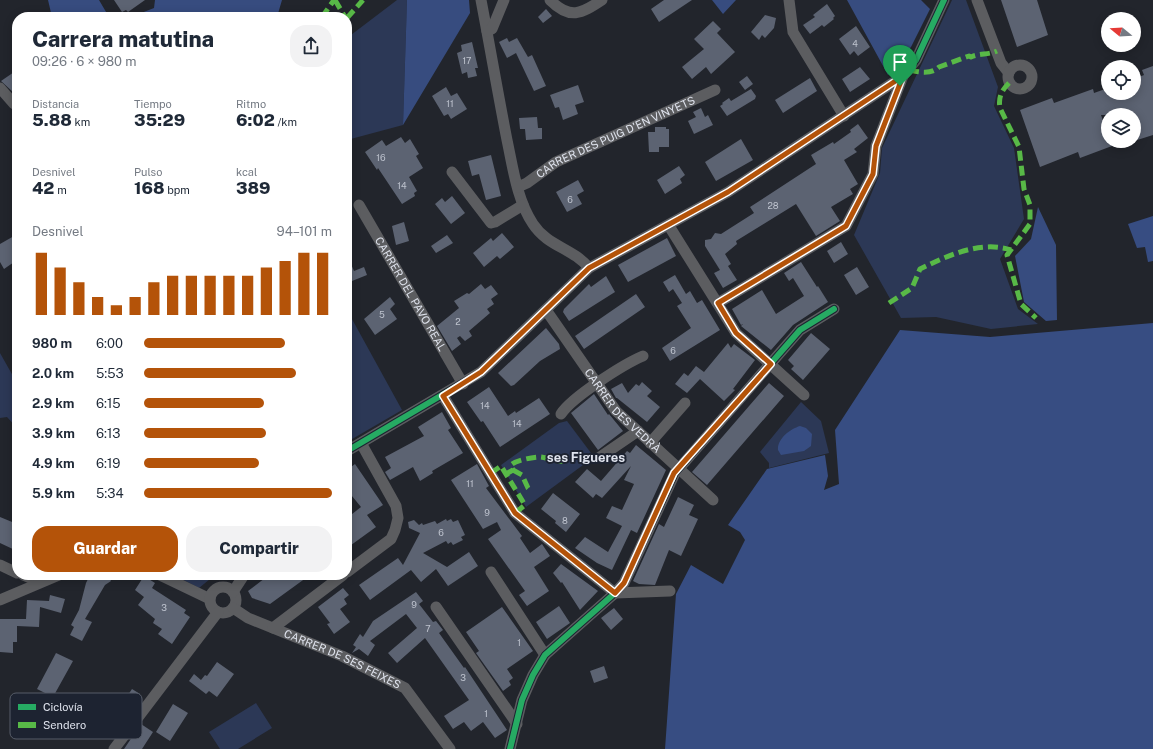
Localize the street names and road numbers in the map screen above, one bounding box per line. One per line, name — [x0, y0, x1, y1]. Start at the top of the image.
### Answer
street label: CARRER DES PUIG D'EN VINYETS — [534, 94, 697, 180]
street label: CARRER DEL PAVO REAL — [373, 235, 449, 353]
street label: CARRER DES VEDRÀ — [582, 366, 664, 455]
street label: CARRER DE SES FEIXES — [282, 627, 403, 691]

